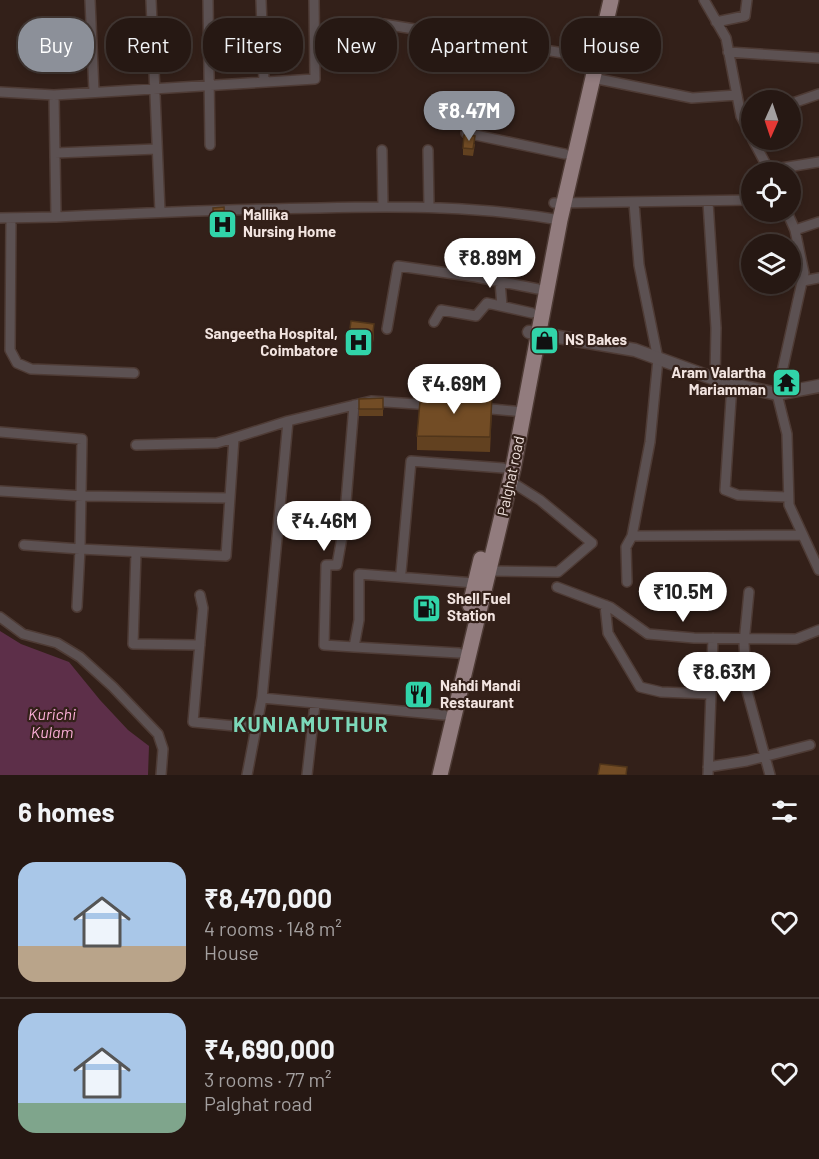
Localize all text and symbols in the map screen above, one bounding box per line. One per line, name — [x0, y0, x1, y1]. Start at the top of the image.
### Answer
chip: Buy — [18, 18, 94, 72]
chip: Rent — [106, 18, 191, 72]
chip: Filters — [203, 18, 303, 72]
chip: New — [315, 18, 397, 72]
chip: Apartment — [409, 18, 549, 72]
chip: House — [561, 18, 661, 72]
north arrow — [741, 90, 801, 150]
map controls — [741, 90, 801, 294]
pin: ₹8.47M — [420, 91, 518, 142]
text: ₹8.47M — [438, 98, 500, 122]
button: locate — [741, 162, 801, 222]
place label: Mallika Nursing Home — [243, 205, 336, 240]
hospital icon: Mallika Nursing Home — [206, 208, 238, 240]
button: layers — [741, 234, 801, 294]
pin: ₹8.89M — [441, 238, 539, 289]
text: ₹8.89M — [458, 245, 522, 269]
place label: Sangeetha Hospital, Coimbatore — [205, 324, 338, 359]
shop icon: NS Bakes — [528, 324, 560, 356]
hospital icon: Sangeetha Hospital, Coimbatore — [343, 327, 375, 359]
place label: NS Bakes — [565, 330, 627, 348]
place label: Aram Valartha Mariamman — [671, 363, 766, 398]
pin: ₹4.69M — [405, 364, 503, 415]
temple icon: Aram Valartha Mariamman — [771, 366, 803, 398]
text: ₹4.69M — [422, 371, 486, 395]
street label: Palghat road — [493, 434, 527, 518]
pin: ₹4.46M — [275, 501, 373, 552]
text: ₹4.46M — [291, 508, 357, 532]
pin: ₹10.5M — [634, 572, 732, 623]
text: ₹10.5M — [653, 579, 713, 603]
place label: Shell Fuel Station — [447, 589, 510, 624]
fuel station icon: Shell Fuel Station — [410, 592, 442, 624]
pin: ₹8.63M — [675, 652, 773, 703]
text: ₹8.63M — [692, 659, 756, 683]
place label: Nahdi Mandi Restaurant — [440, 676, 521, 711]
restaurant icon: Nahdi Mandi Restaurant — [403, 679, 435, 711]
water label: Kurichi Kulam — [28, 704, 76, 741]
district label: KUNIAMUTHUR — [233, 711, 389, 736]
icon: filters — [768, 795, 801, 828]
text: 6 homes — [18, 796, 115, 827]
text: ₹8,470,000 — [204, 882, 332, 913]
icon: home — [66, 886, 138, 958]
icon: heart — [768, 906, 801, 939]
text: 4 rooms · 148 m² — [204, 916, 342, 940]
text: House — [204, 940, 259, 964]
text: ₹4,690,000 — [204, 1033, 335, 1064]
icon: home — [66, 1037, 138, 1109]
icon: heart — [768, 1057, 801, 1090]
text: 3 rooms · 77 m² — [204, 1067, 332, 1091]
text: Palghat road — [204, 1091, 313, 1115]

